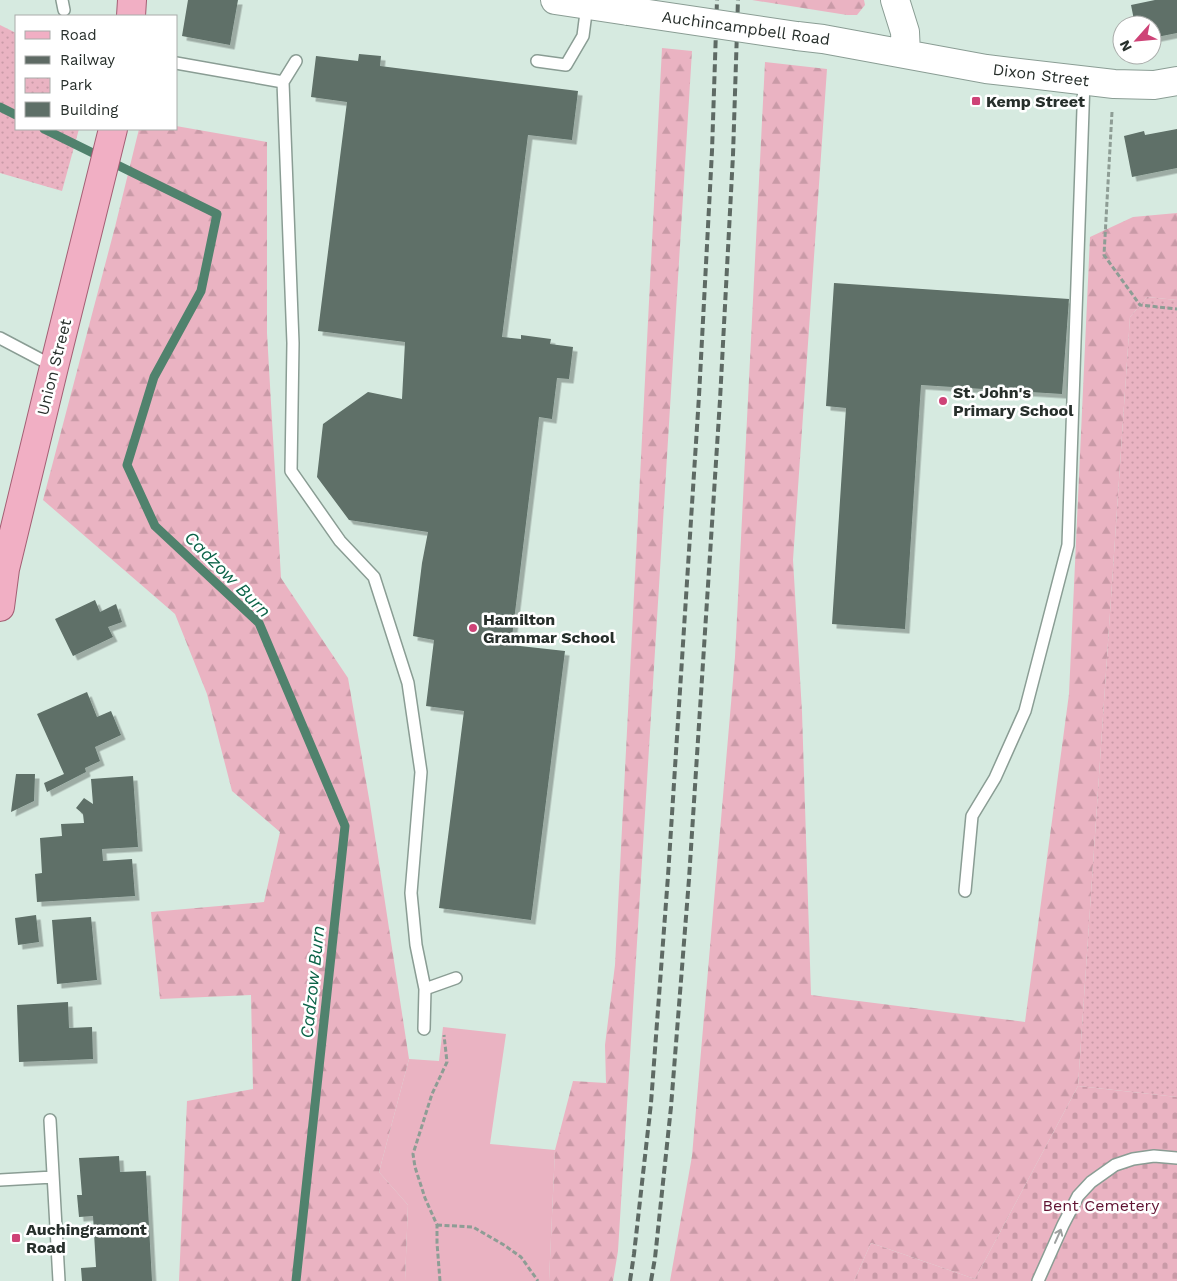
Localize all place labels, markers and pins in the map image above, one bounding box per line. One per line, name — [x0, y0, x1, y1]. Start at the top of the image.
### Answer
place label: Kemp Street — [986, 92, 1085, 111]
marker: Kemp Street — [970, 95, 982, 107]
place label: St. John's Primary School — [953, 383, 1074, 420]
marker: St. John's Primary School — [937, 395, 949, 407]
place label: Hamilton Grammar School — [483, 610, 616, 647]
marker: Hamilton Grammar School — [467, 622, 479, 634]
place label: Auchingramont Road — [26, 1220, 147, 1257]
marker: Auchingramont Road — [10, 1232, 22, 1244]

